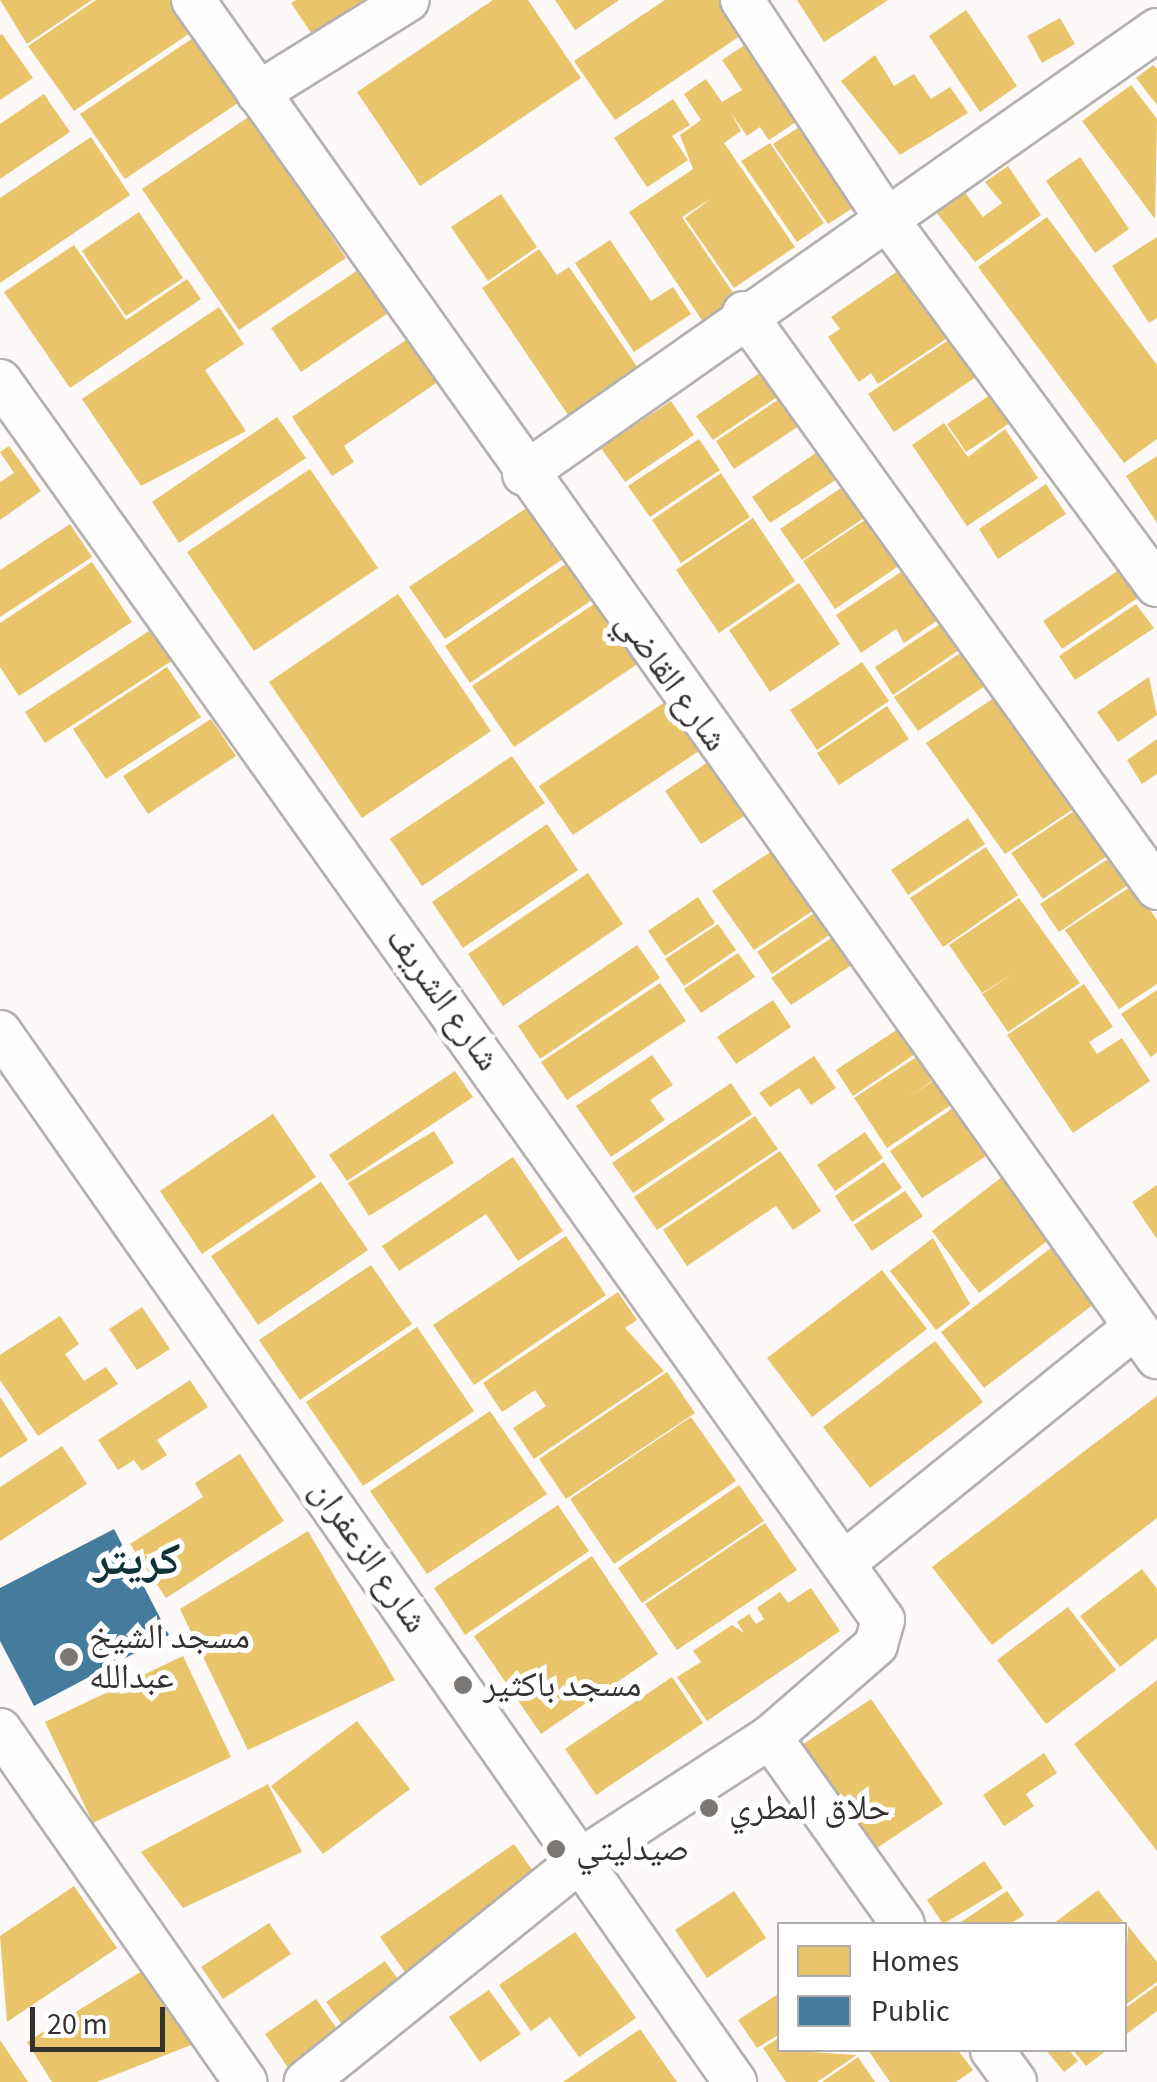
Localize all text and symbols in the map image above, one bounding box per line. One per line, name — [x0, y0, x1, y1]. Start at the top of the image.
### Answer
street label: شارع القاضي — [607, 603, 737, 759]
street label: شارع الشريف — [377, 919, 509, 1079]
street label: شارع الزعفران — [301, 1471, 437, 1641]
district label: كريتر — [93, 1534, 181, 1588]
place label: مسجد الشيخ عبدالله — [89, 1616, 250, 1698]
marker: مسجد الشيخ عبدالله — [58, 1646, 80, 1668]
place label: مسجد باكثير — [483, 1664, 641, 1706]
marker: مسجد باكثير — [452, 1674, 474, 1696]
place label: حلاق المطري — [729, 1787, 890, 1829]
marker: حلاق المطري — [698, 1797, 720, 1819]
place label: صيدليتي — [576, 1828, 689, 1870]
marker: صيدليتي — [545, 1838, 567, 1860]
legend — [777, 1922, 1127, 2052]
text: Homes — [871, 1940, 959, 1983]
scale bar — [35, 1987, 170, 2049]
text: Public — [871, 1990, 950, 2033]
text: 20 m — [47, 2003, 108, 2046]

